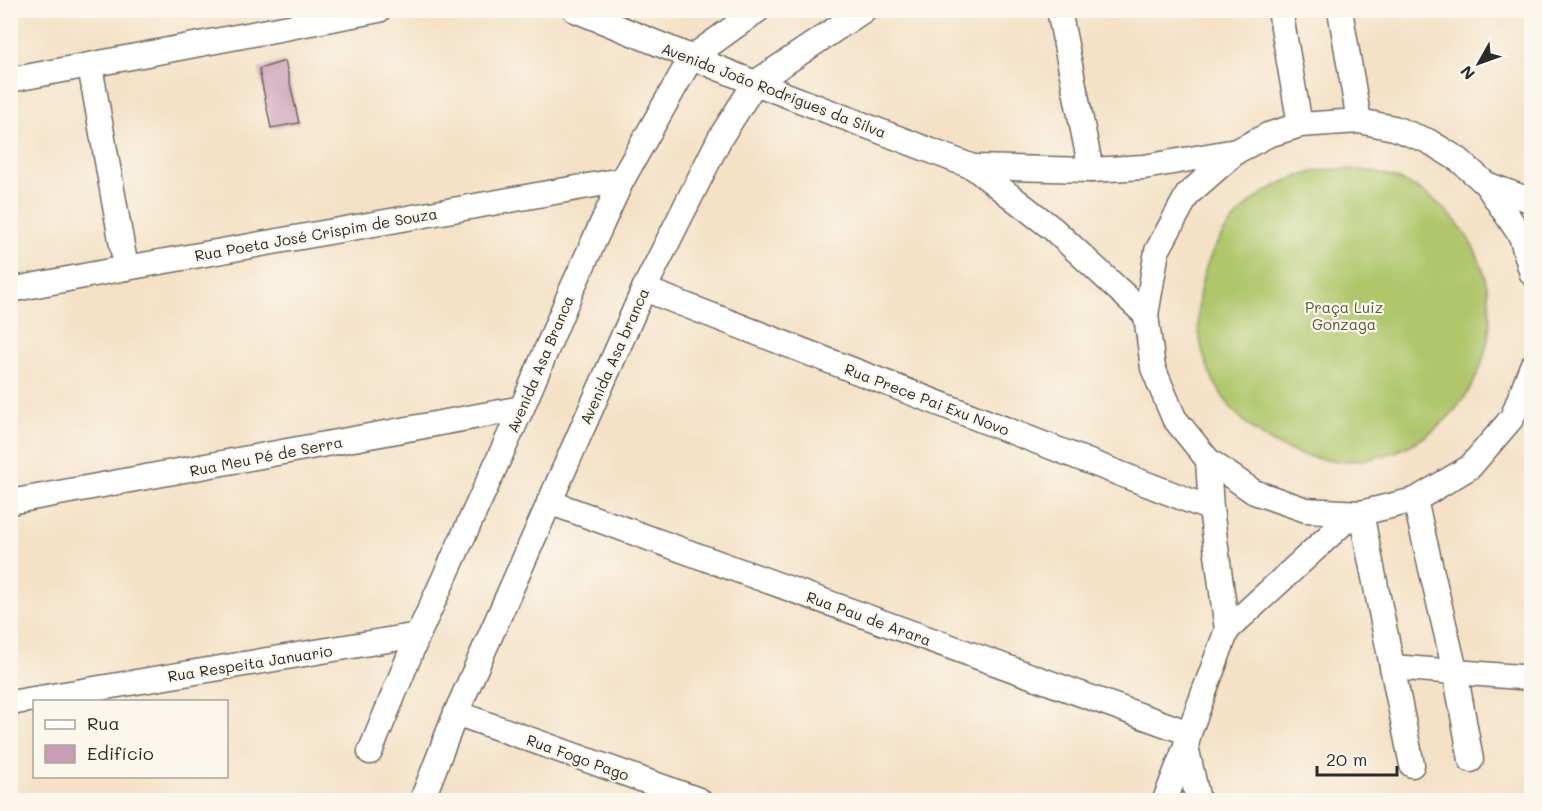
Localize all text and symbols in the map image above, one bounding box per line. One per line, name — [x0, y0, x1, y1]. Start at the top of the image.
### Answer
north arrow — [1449, 33, 1509, 93]
street label: Avenida João Rodrigues da Silva — [659, 38, 889, 142]
text: N — [1455, 62, 1479, 84]
street label: Rua Poeta José Crispim de Souza — [193, 203, 439, 265]
street label: Avenida Asa branca — [575, 285, 653, 427]
street label: Avenida Asa Branca — [502, 292, 578, 436]
park label: Praça Luiz Gonzaga — [1305, 297, 1383, 334]
street label: Rua Prece Pai Exu Novo — [842, 358, 1012, 440]
street label: Rua Meu Pé de Serra — [188, 431, 344, 481]
street label: Rua Pau de Arara — [804, 586, 934, 650]
street label: Rua Respeita Januario — [166, 640, 334, 686]
legend — [33, 700, 228, 778]
text: Rua — [87, 711, 120, 735]
street label: Rua Fogo Pago — [524, 729, 632, 785]
scale bar — [1317, 739, 1396, 777]
text: Edifício — [87, 741, 154, 765]
text: 20 m — [1326, 747, 1367, 771]

